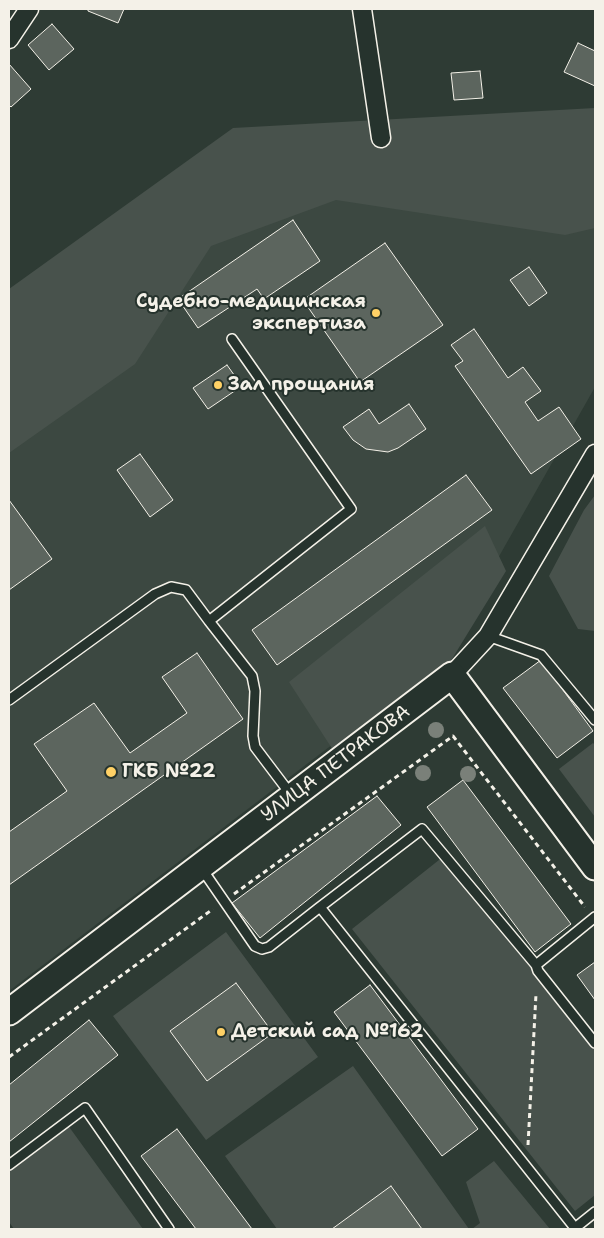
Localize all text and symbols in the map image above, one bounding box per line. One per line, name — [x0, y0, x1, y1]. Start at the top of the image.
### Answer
place label: Судебно-медицинская экспертиза — [136, 291, 366, 335]
marker: Судебно-медицинская экспертиза — [370, 307, 382, 319]
place label: Зал прощания — [228, 374, 375, 396]
marker: Зал прощания — [212, 379, 224, 391]
street label: УЛИЦА ПЕТРАКОВА — [257, 701, 415, 827]
place label: ГКБ №22 — [122, 761, 215, 783]
marker: ГКБ №22 — [104, 765, 118, 779]
place label: Детский сад №162 — [231, 1021, 423, 1043]
marker: Детский сад №162 — [215, 1026, 227, 1038]

